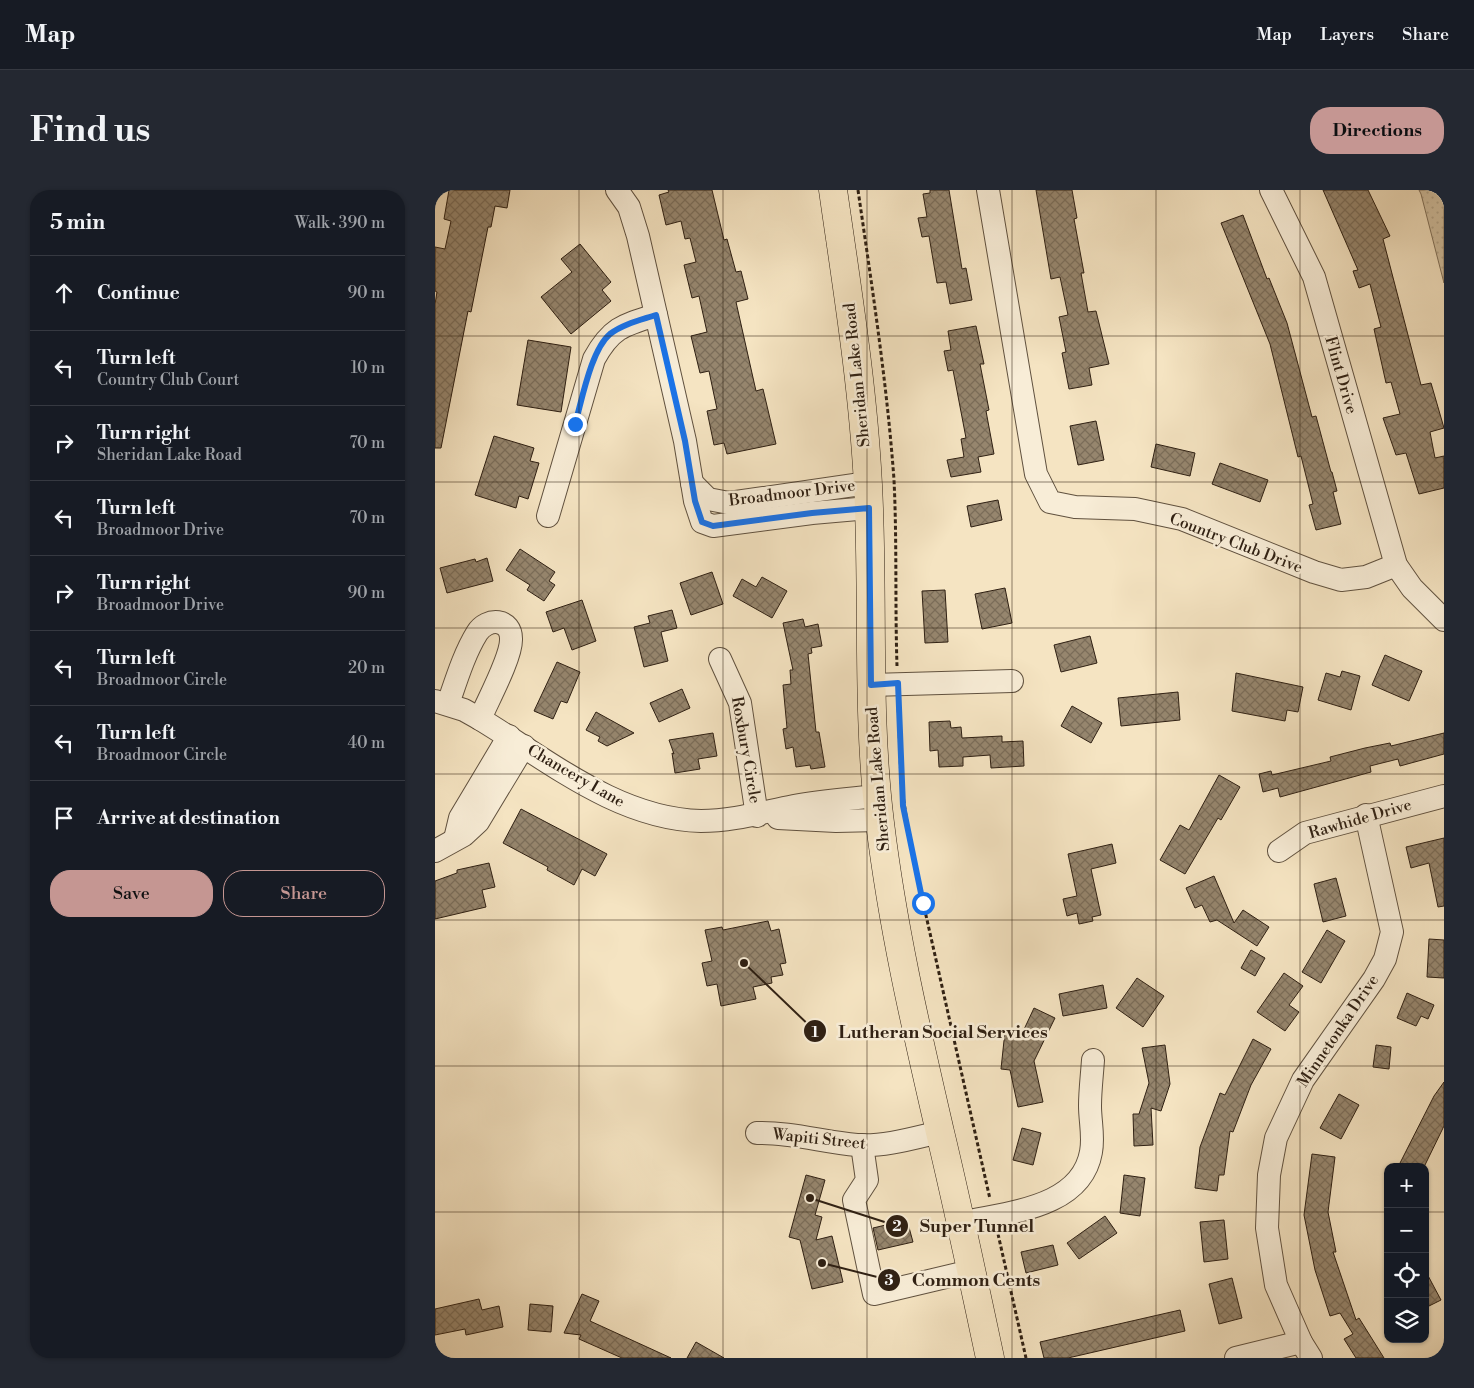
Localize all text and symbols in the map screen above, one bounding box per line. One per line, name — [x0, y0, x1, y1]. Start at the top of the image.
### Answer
text: Map — [25, 20, 75, 50]
text: Map — [1257, 23, 1292, 46]
text: Layers — [1320, 23, 1374, 46]
text: Share — [1402, 23, 1449, 46]
button: Directions — [1310, 107, 1444, 154]
text: Find us — [30, 109, 150, 152]
text: 5 min — [50, 210, 105, 236]
text: Walk · 390 m — [295, 213, 385, 233]
icon: ahead — [50, 279, 78, 307]
text: Continue — [97, 281, 180, 305]
text: 90 m — [347, 283, 385, 303]
street label: Sheridan Lake Road — [839, 302, 875, 448]
street label: Flint Drive — [1320, 334, 1362, 416]
text: Turn left — [97, 346, 176, 370]
icon: left — [50, 354, 78, 382]
text: 10 m — [351, 358, 385, 378]
text: Country Club Court — [97, 370, 239, 390]
route end — [564, 413, 587, 436]
text: Turn right — [97, 421, 190, 445]
icon: right — [50, 429, 78, 457]
text: 70 m — [349, 433, 385, 453]
text: Sheridan Lake Road — [97, 445, 242, 465]
street label: Broadmoor Drive — [727, 475, 856, 511]
text: Turn left — [97, 496, 176, 520]
icon: left — [50, 504, 78, 532]
text: 70 m — [349, 508, 385, 528]
street label: Country Club Drive — [1167, 508, 1305, 578]
text: Broadmoor Drive — [97, 520, 224, 540]
text: Turn right — [97, 571, 190, 595]
icon: right — [50, 579, 78, 607]
text: 90 m — [347, 583, 385, 603]
text: Broadmoor Drive — [97, 595, 224, 615]
text: Turn left — [97, 646, 176, 670]
icon: left — [50, 654, 78, 682]
text: 20 m — [348, 658, 385, 678]
text: Broadmoor Circle — [97, 670, 227, 690]
street label: Roxbury Circle — [727, 695, 765, 805]
street label: Sheridan Lake Road — [862, 706, 894, 852]
text: Turn left — [97, 721, 176, 745]
icon: left — [50, 729, 78, 757]
text: 40 m — [348, 733, 385, 753]
street label: Chancery Lane — [524, 740, 628, 812]
text: Broadmoor Circle — [97, 745, 227, 765]
street label: Rawhide Drive — [1306, 795, 1414, 843]
icon: arrive — [50, 804, 78, 832]
text: Arrive at destination — [97, 806, 280, 830]
button: Save — [50, 870, 213, 917]
button: Share — [223, 870, 385, 917]
route start — [912, 892, 935, 915]
street label: Minnetonka Drive — [1293, 971, 1383, 1091]
callout: Lutheran Social Services — [803, 1015, 1057, 1048]
text: Lutheran Social Services — [838, 1021, 1048, 1044]
text: 1 — [811, 1023, 819, 1042]
street label: Wapiti Street — [770, 1124, 867, 1154]
map controls — [1384, 1163, 1429, 1343]
button: + — [1384, 1163, 1429, 1208]
button: − — [1384, 1208, 1429, 1253]
callout: Super Tunnel — [885, 1210, 1044, 1243]
text: Super Tunnel — [920, 1215, 1034, 1238]
text: 2 — [892, 1217, 902, 1236]
button: locate — [1384, 1253, 1429, 1298]
callout: Common Cents — [877, 1263, 1050, 1296]
text: Common Cents — [912, 1269, 1040, 1292]
text: 3 — [884, 1271, 894, 1290]
button: layers — [1384, 1298, 1429, 1343]

